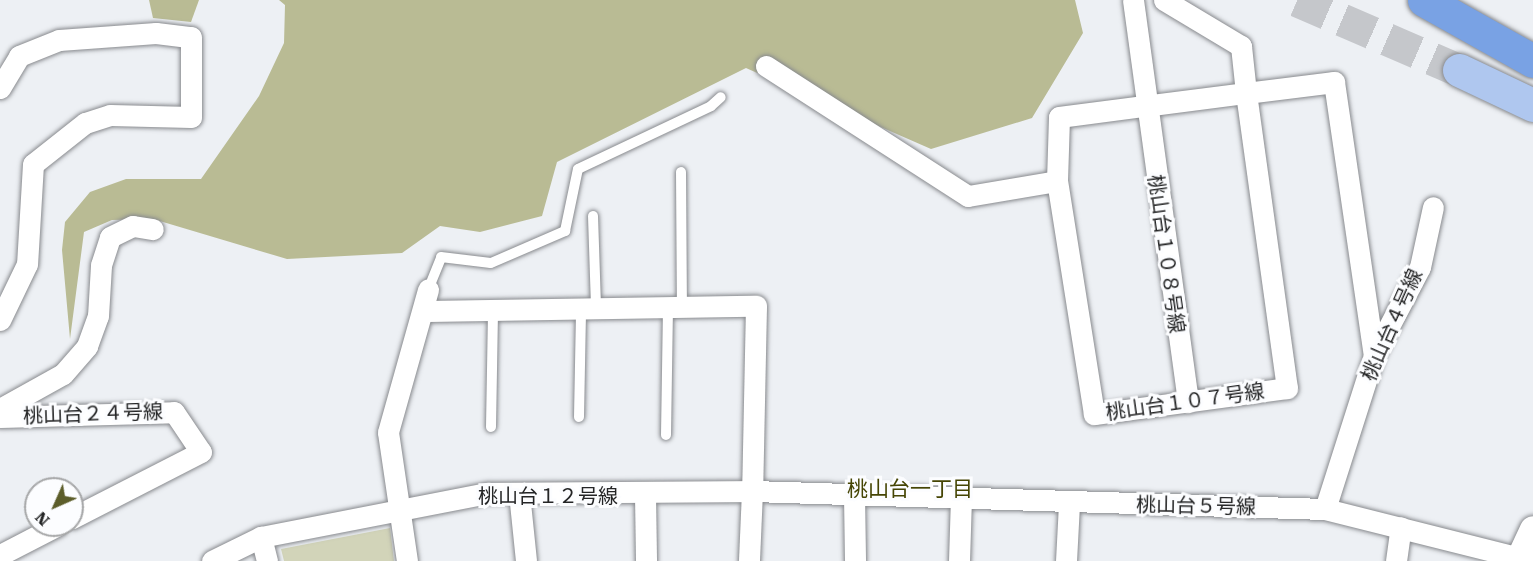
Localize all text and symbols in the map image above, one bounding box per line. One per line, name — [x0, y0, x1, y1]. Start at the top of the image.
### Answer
street label: 桃山台１０８号線 — [1143, 173, 1189, 335]
street label: 桃山台４号線 — [1357, 265, 1427, 385]
street label: 桃山台１０７号線 — [1104, 379, 1266, 425]
street label: 桃山台２４号線 — [23, 400, 163, 428]
district label: 桃山台一丁目 — [847, 476, 973, 502]
north arrow — [24, 477, 84, 537]
street label: 桃山台１２号線 — [478, 484, 618, 508]
street label: 桃山台５号線 — [1136, 493, 1256, 519]
text: N — [31, 508, 53, 530]

